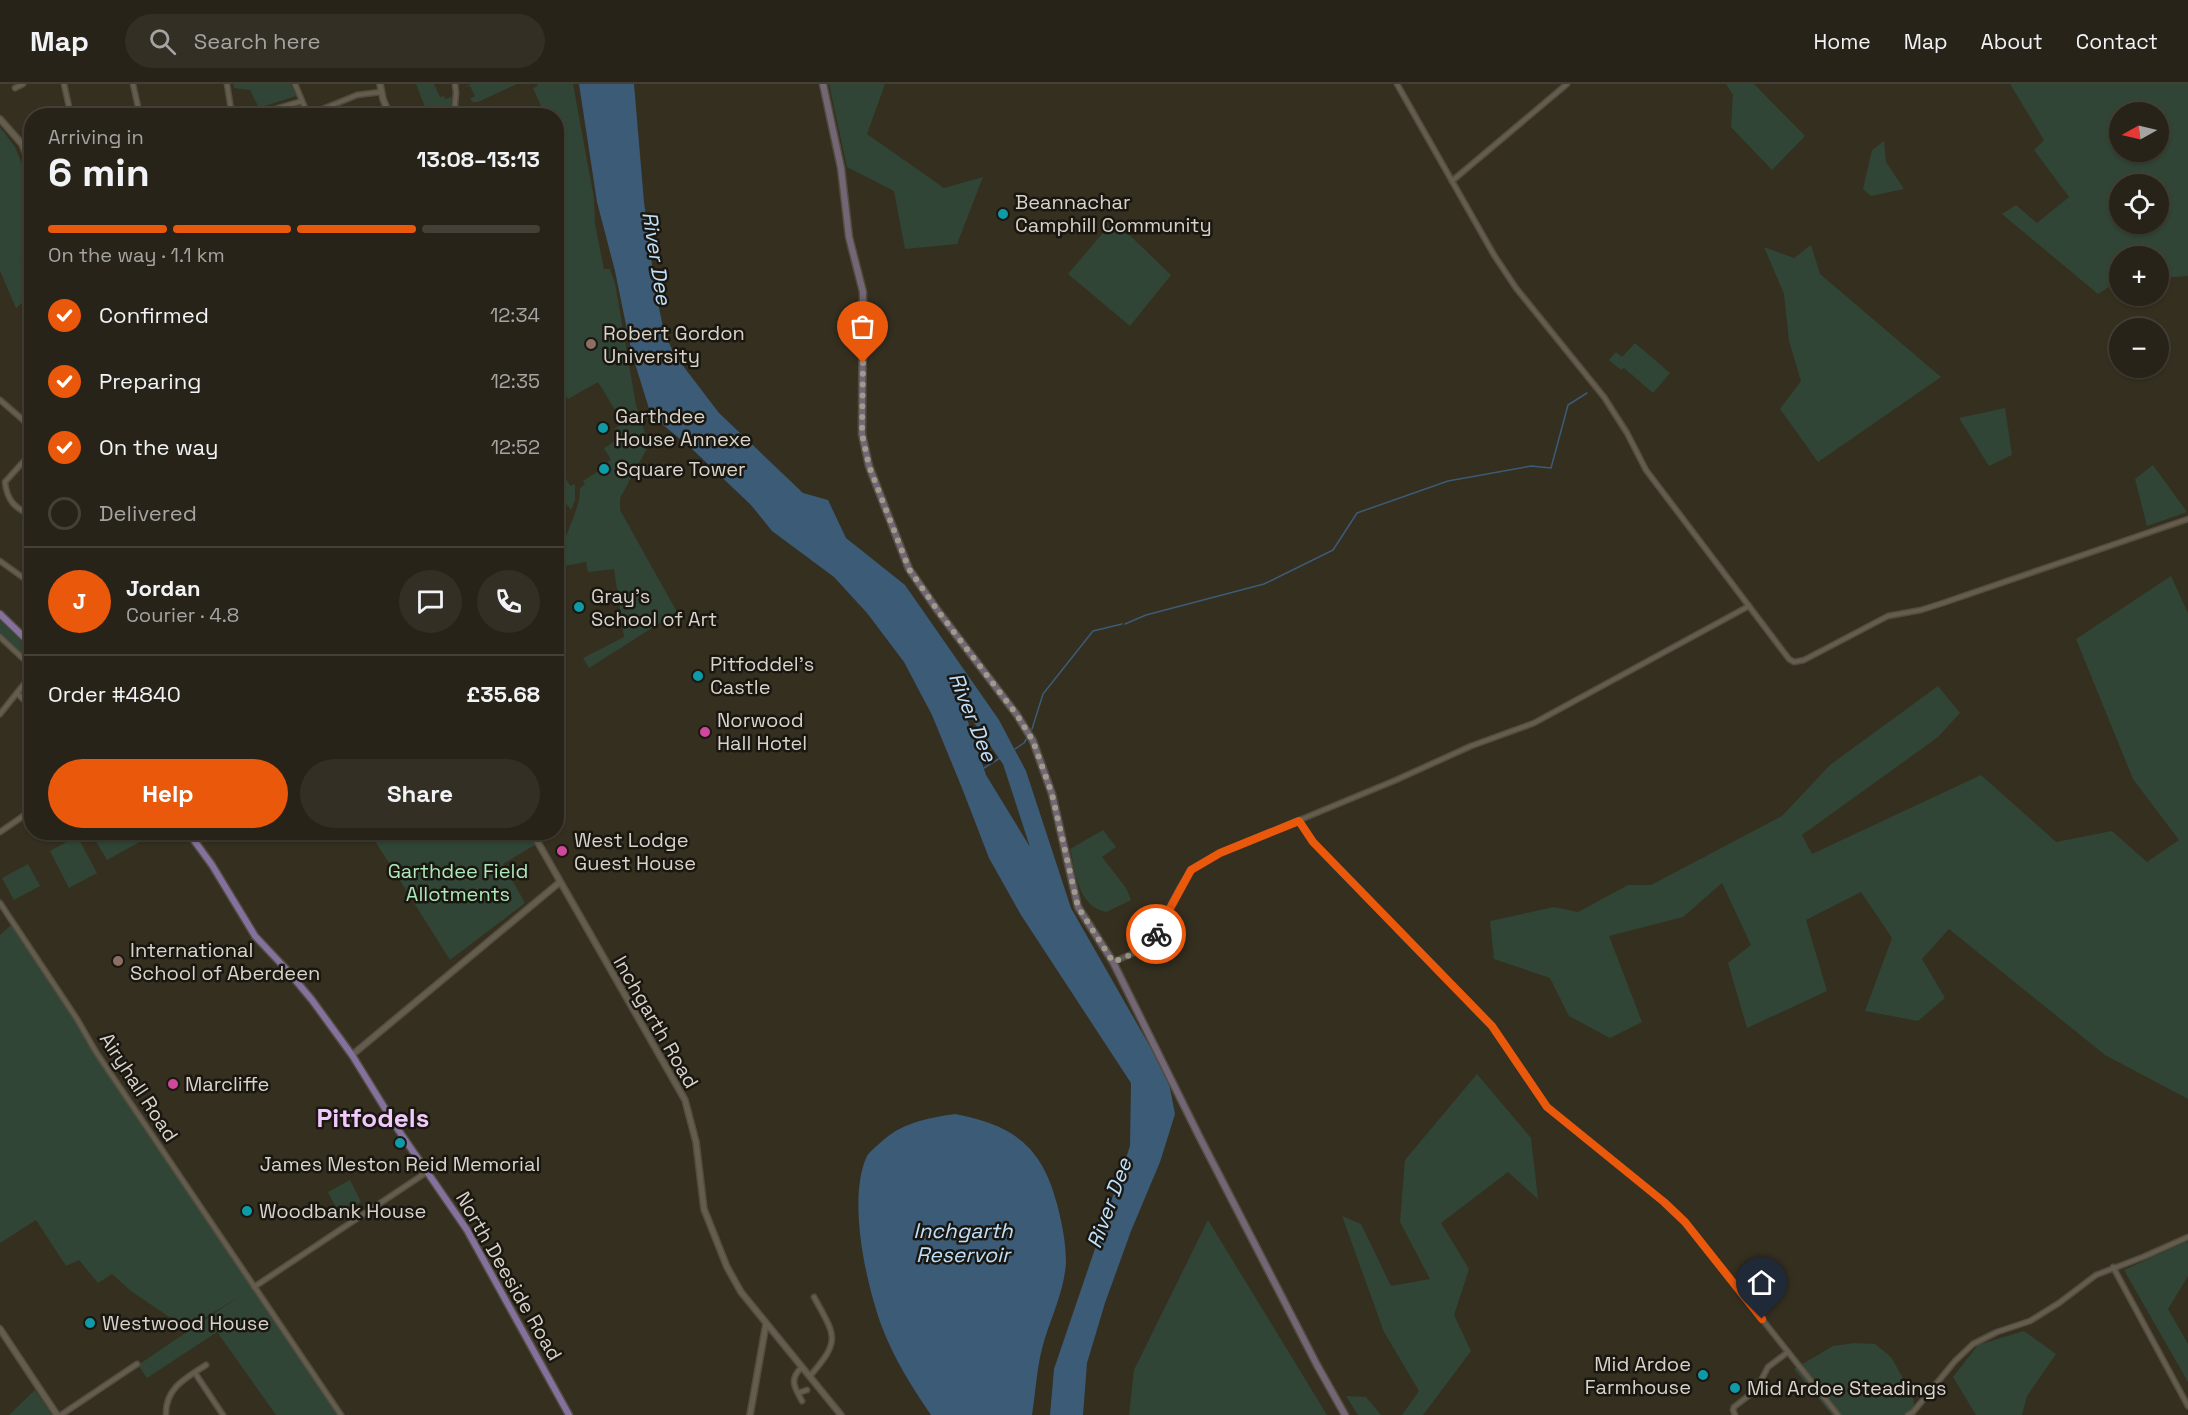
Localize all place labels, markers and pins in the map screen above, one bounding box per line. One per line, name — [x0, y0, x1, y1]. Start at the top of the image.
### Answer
place label: Beannachar Camphill Community — [1015, 189, 1212, 238]
marker: Beannachar Camphill Community — [996, 207, 1010, 221]
pin — [837, 301, 888, 363]
place label: Robert Gordon University — [603, 320, 745, 369]
marker: Robert Gordon University — [584, 337, 598, 351]
place label: Garthdee House Annexe — [615, 403, 751, 452]
marker: Garthdee House Annexe — [596, 421, 610, 435]
place label: Square Tower — [616, 456, 746, 482]
marker: Square Tower — [597, 462, 611, 476]
place label: Gray's School of Art — [591, 583, 717, 632]
marker: Gray's School of Art — [572, 600, 586, 614]
place label: Pitfoddel's Castle — [710, 651, 814, 700]
marker: Pitfoddel's Castle — [691, 669, 705, 683]
place label: Norwood Hall Hotel — [717, 707, 807, 756]
marker: Norwood Hall Hotel — [698, 725, 712, 739]
place label: West Lodge Guest House — [574, 827, 696, 876]
marker: West Lodge Guest House — [555, 844, 569, 858]
place label: International School of Aberdeen — [130, 937, 320, 986]
marker: International School of Aberdeen — [111, 954, 125, 968]
place label: Marcliffe — [185, 1071, 269, 1097]
marker: Marcliffe — [166, 1077, 180, 1091]
marker: James Meston Reid Memorial — [393, 1136, 407, 1150]
place label: James Meston Reid Memorial — [260, 1151, 540, 1177]
place label: Woodbank House — [259, 1198, 426, 1224]
marker: Woodbank House — [240, 1204, 254, 1218]
pin — [1736, 1257, 1787, 1319]
place label: Westwood House — [102, 1310, 269, 1336]
marker: Westwood House — [83, 1316, 97, 1330]
place label: Mid Ardoe Farmhouse — [1585, 1351, 1691, 1400]
marker: Mid Ardoe Farmhouse — [1696, 1368, 1710, 1382]
place label: Mid Ardoe Steadings — [1747, 1375, 1947, 1401]
marker: Mid Ardoe Steadings — [1728, 1381, 1742, 1395]

